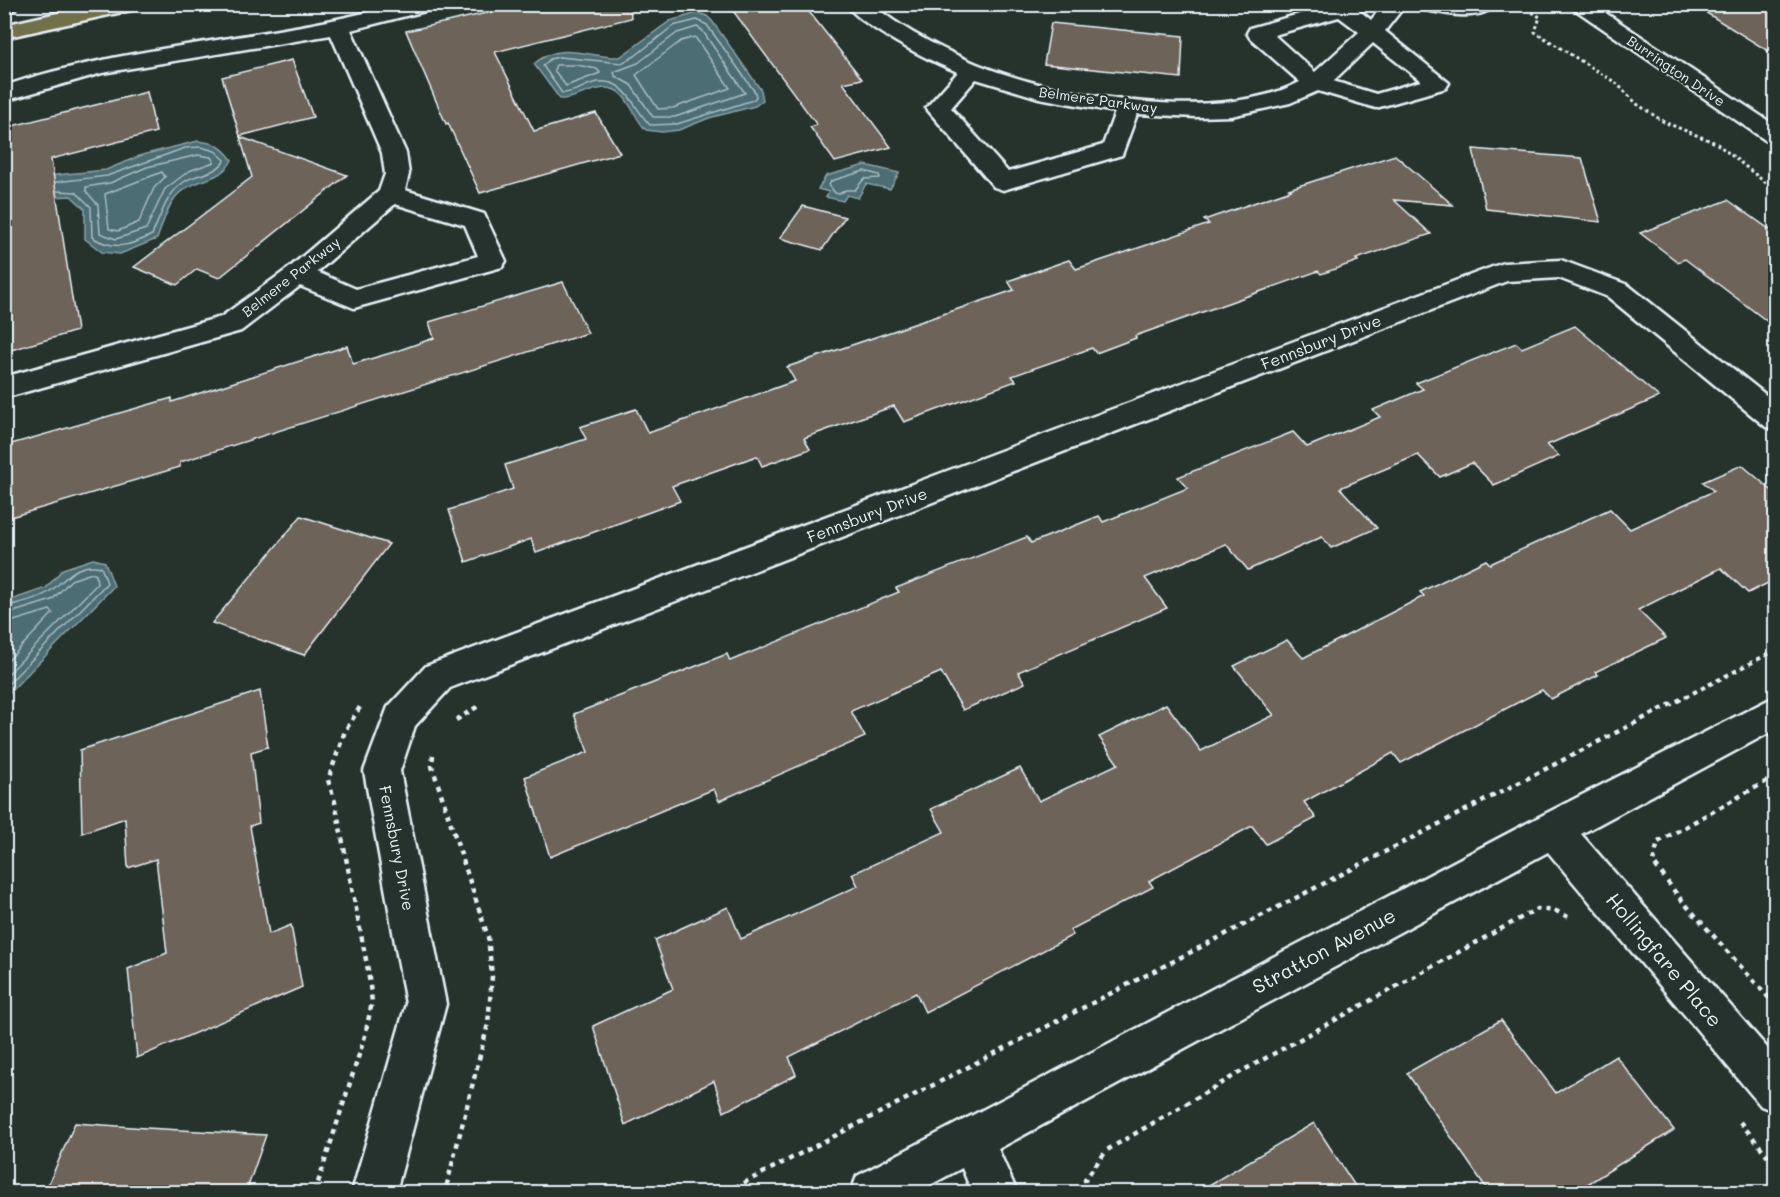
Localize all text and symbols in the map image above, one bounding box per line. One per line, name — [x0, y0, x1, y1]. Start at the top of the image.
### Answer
street label: Burrington Drive — [1624, 31, 1729, 110]
street label: Belmere Parkway — [1038, 82, 1159, 117]
street label: Belmere Parkway — [238, 232, 344, 321]
street label: Fennsbury Drive — [1258, 309, 1384, 374]
street label: Fennsbury Drive — [804, 482, 930, 547]
street label: Fennsbury Drive — [375, 784, 420, 912]
street label: Hollingfare Place — [1601, 887, 1729, 1032]
street label: Stratton Avenue — [1247, 901, 1400, 999]

